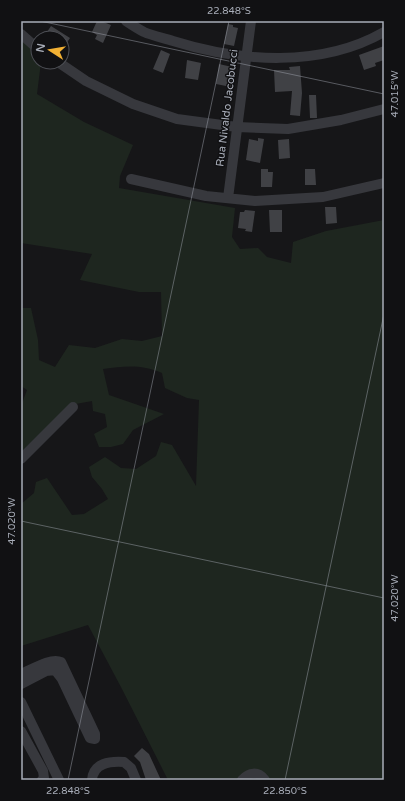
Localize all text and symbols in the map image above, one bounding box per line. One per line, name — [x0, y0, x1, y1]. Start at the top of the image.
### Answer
text: 22.848°S — [207, 5, 251, 17]
north arrow — [30, 30, 70, 70]
text: N — [33, 42, 48, 54]
street label: Rua Nivaldo Jacobucci — [213, 49, 241, 167]
text: 47.015°W — [389, 70, 401, 118]
text: 47.020°W — [6, 497, 18, 545]
text: 47.020°W — [389, 574, 401, 622]
text: 22.848°S — [46, 785, 90, 797]
text: 22.850°S — [263, 785, 307, 797]

